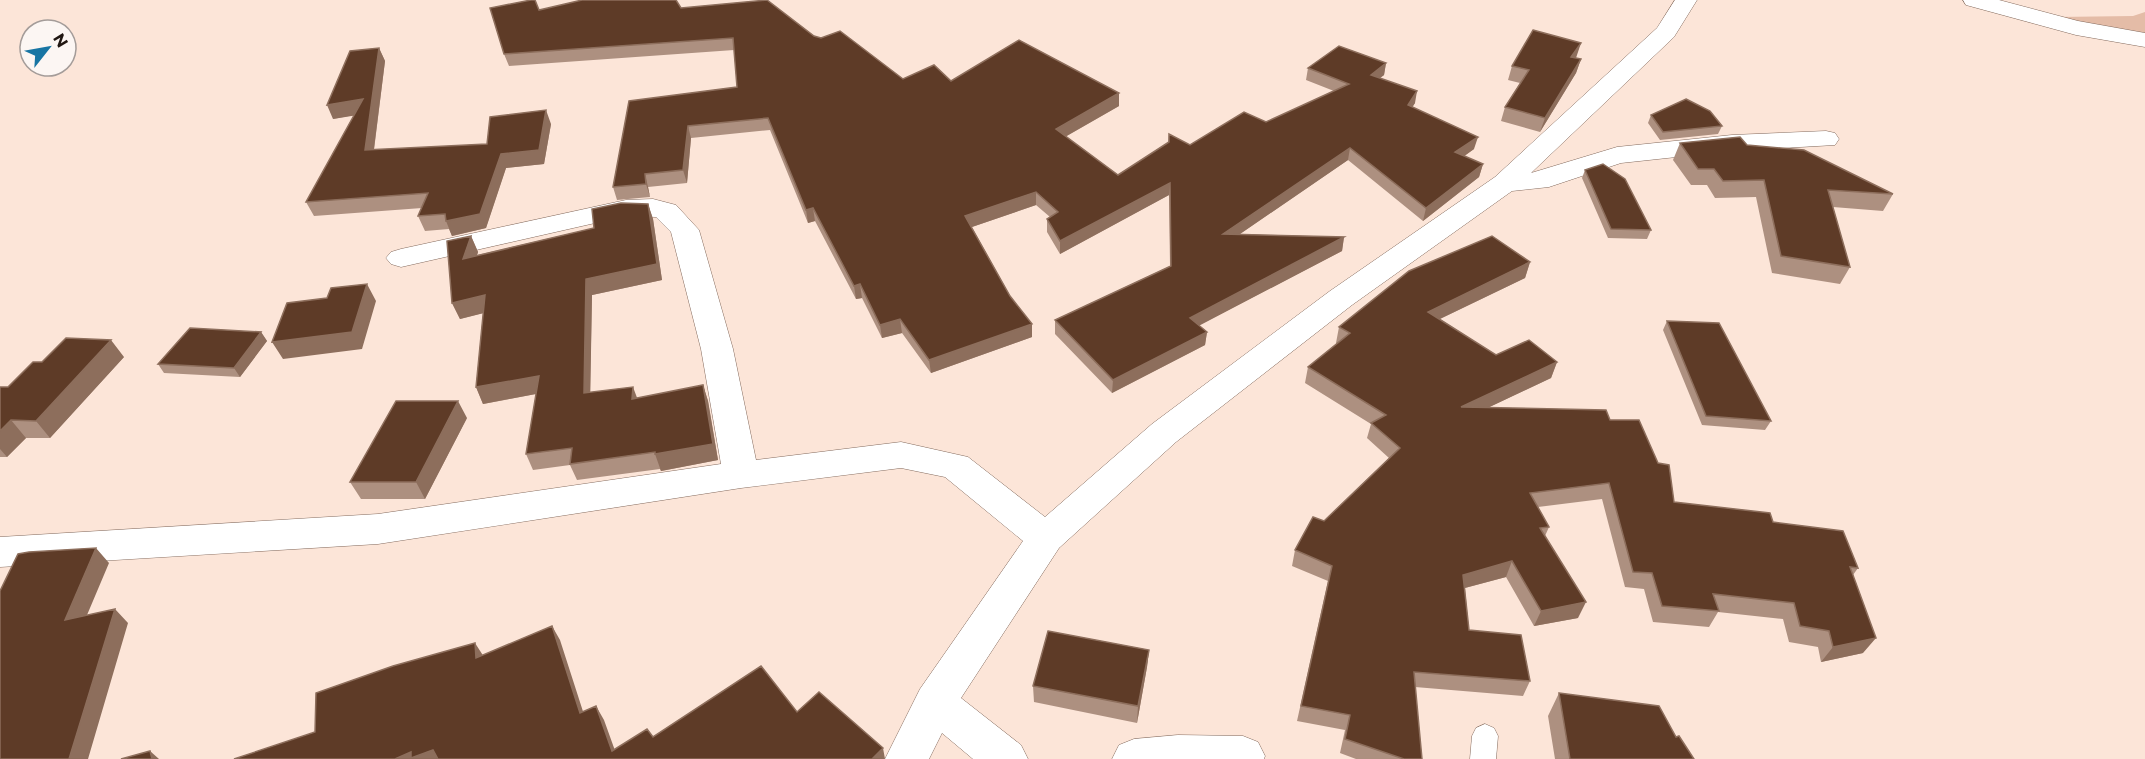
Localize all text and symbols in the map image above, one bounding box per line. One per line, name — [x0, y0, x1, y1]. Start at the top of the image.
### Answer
north arrow — [18, 18, 78, 78]
text: N — [49, 30, 72, 51]

